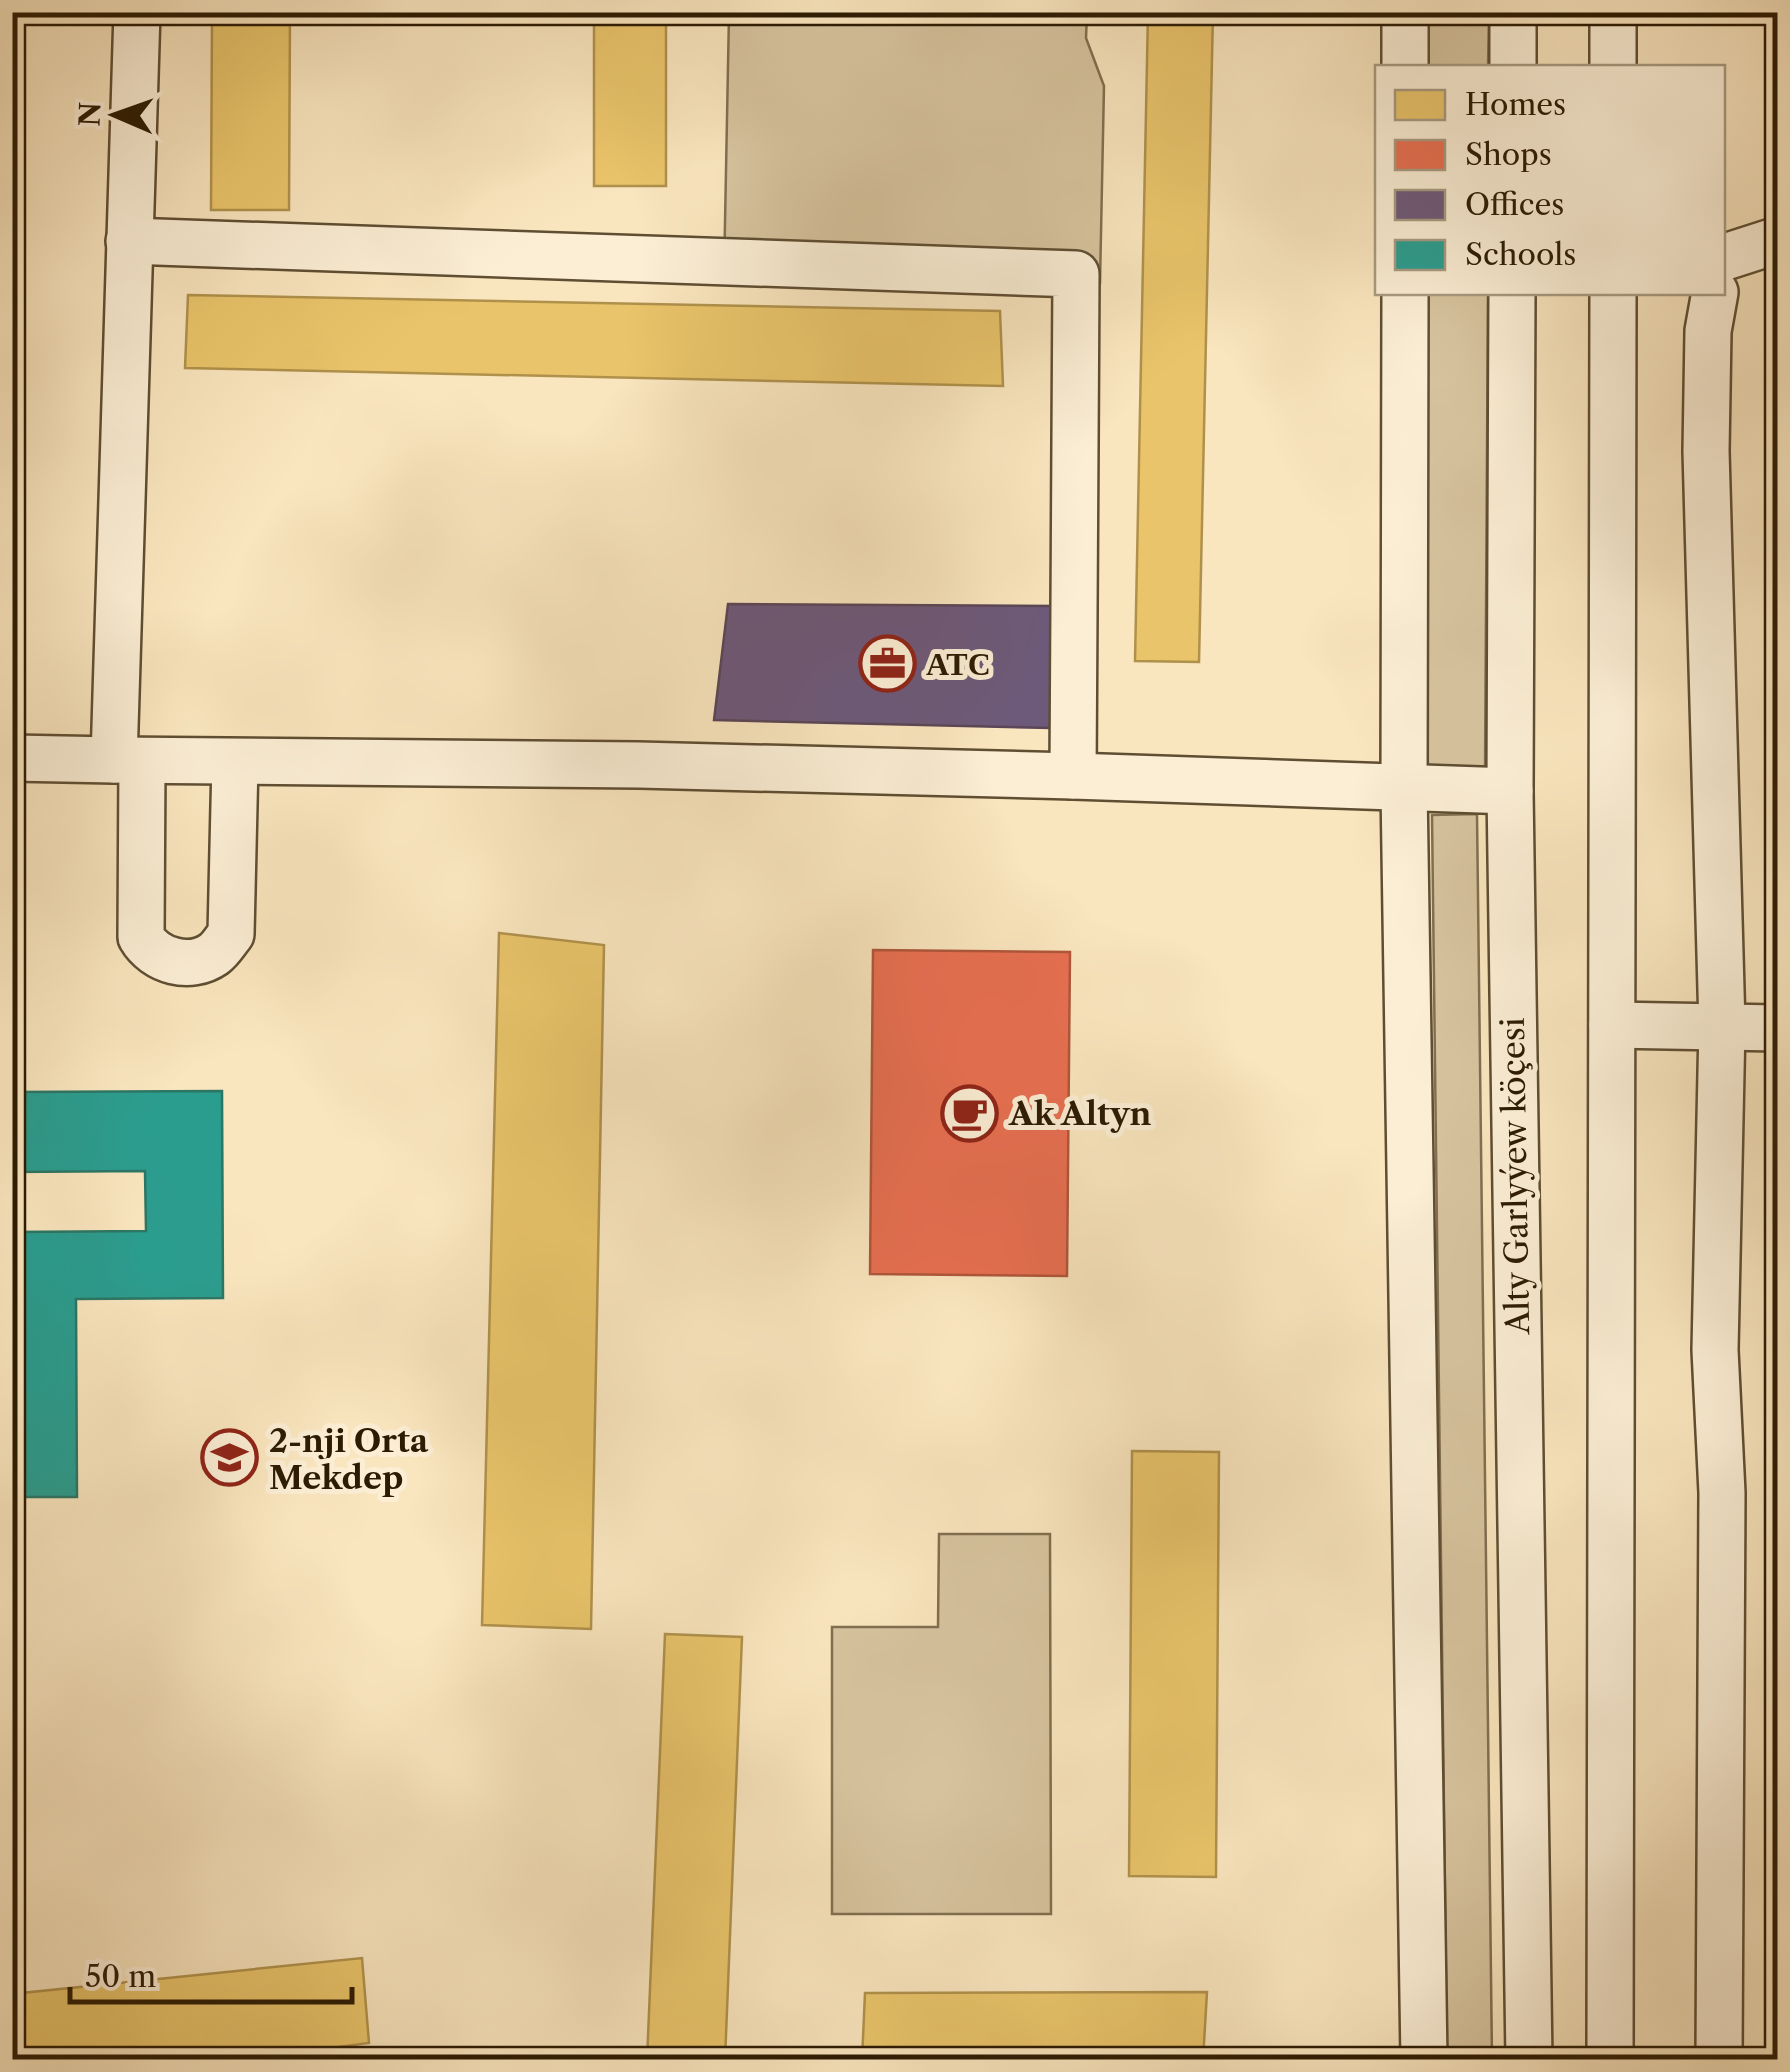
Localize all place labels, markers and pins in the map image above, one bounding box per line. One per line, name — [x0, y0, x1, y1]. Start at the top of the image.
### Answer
office icon: АТС — [857, 633, 917, 693]
place label: АТС — [926, 644, 991, 683]
cafe icon: Ak Altyn — [940, 1083, 1000, 1143]
place label: Ak Altyn — [1008, 1094, 1152, 1133]
place label: 2-nji Orta Mekdep — [269, 1421, 429, 1497]
school or university icon: 2-nji Orta Mekdep — [200, 1428, 260, 1488]

